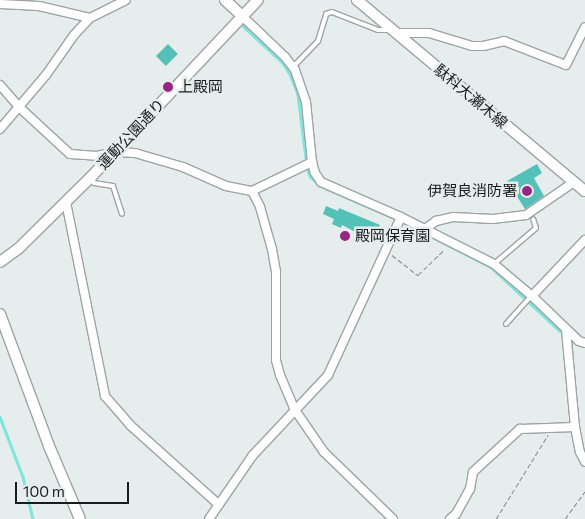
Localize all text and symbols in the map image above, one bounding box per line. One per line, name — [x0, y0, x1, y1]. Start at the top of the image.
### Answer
street label: 駄科大瀬木線 — [431, 60, 511, 132]
place label: 上殿岡 — [178, 78, 223, 96]
marker: 上殿岡 — [162, 81, 174, 93]
street label: 運動公園通り — [94, 95, 168, 173]
place label: 伊賀良消防署 — [427, 182, 517, 200]
marker: 伊賀良消防署 — [521, 185, 533, 197]
place label: 殿岡保育園 — [355, 227, 430, 245]
marker: 殿岡保育園 — [339, 230, 351, 242]
scale bar — [18, 472, 131, 504]
text: 100 m — [23, 482, 65, 500]

